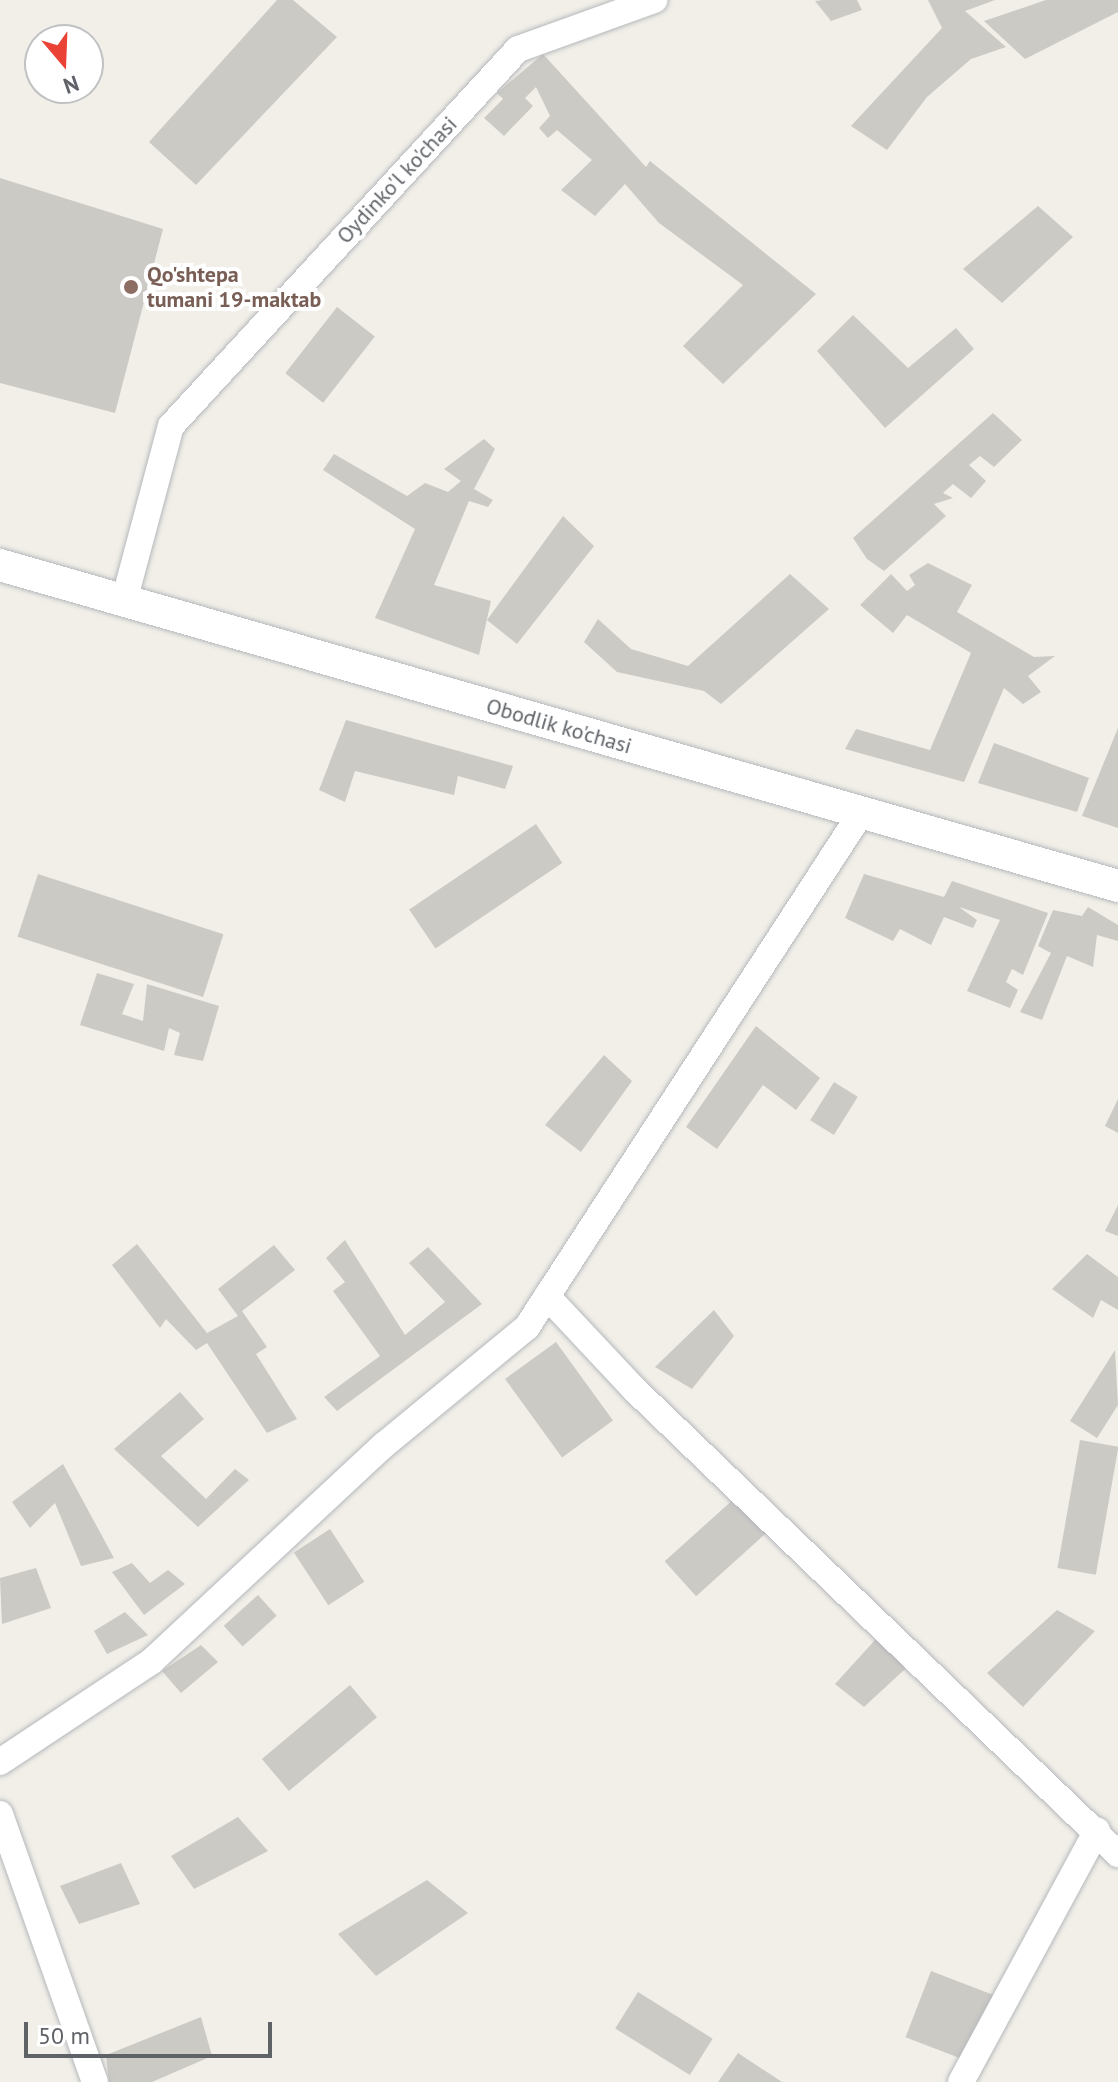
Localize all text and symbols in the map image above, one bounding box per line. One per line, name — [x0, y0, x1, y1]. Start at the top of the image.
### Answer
north arrow — [24, 24, 104, 104]
text: N — [60, 69, 83, 100]
street label: Oydinko'l ko'chasi — [331, 111, 463, 249]
place label: Qo'shtepa tumani 19-maktab — [147, 261, 321, 312]
marker: Qo'shtepa tumani 19-maktab — [122, 278, 140, 296]
street label: Obodlik ko'chasi — [483, 693, 635, 759]
scale bar — [28, 2006, 276, 2056]
text: 50 m — [38, 2020, 90, 2051]

